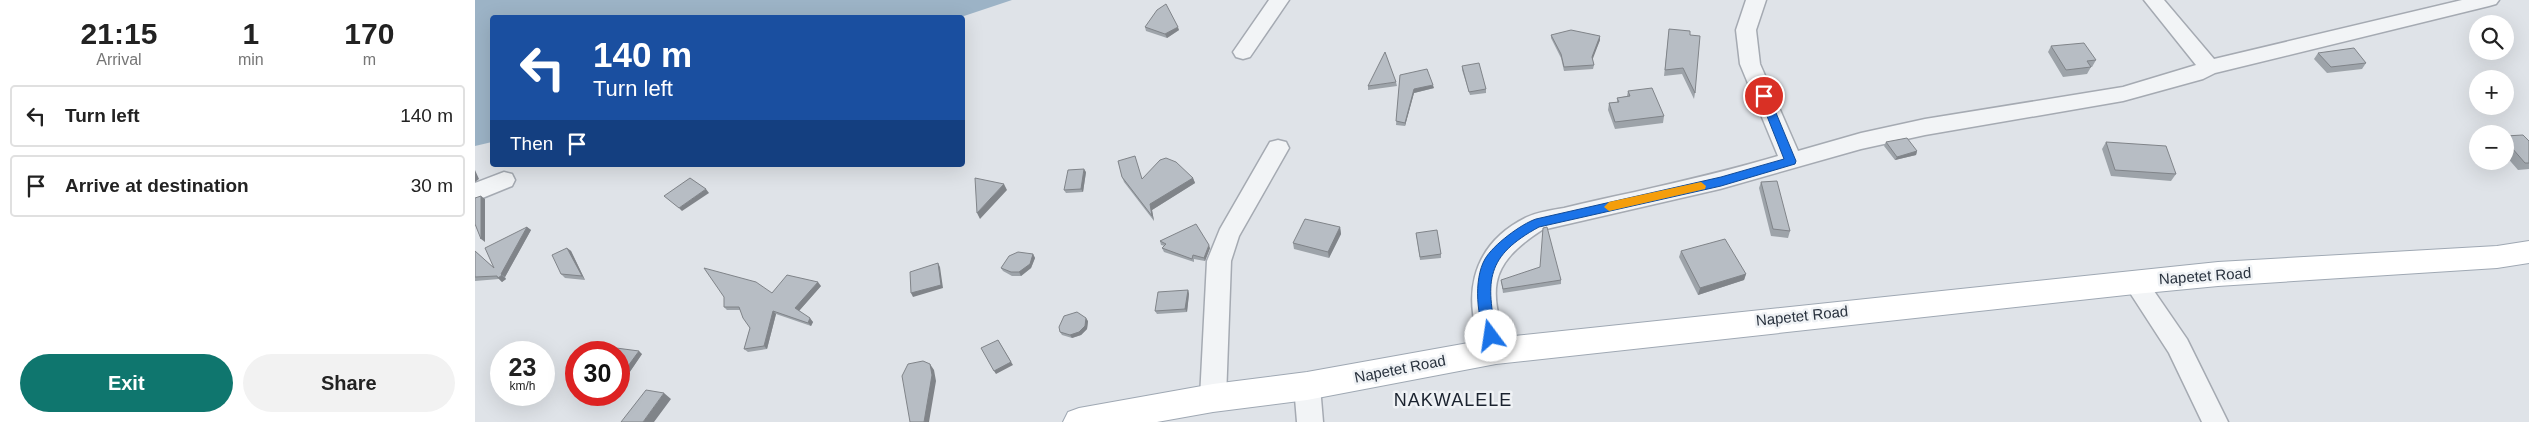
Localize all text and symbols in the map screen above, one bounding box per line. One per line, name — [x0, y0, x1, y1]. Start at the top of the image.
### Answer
map controls — [2469, 15, 2514, 170]
button: search — [2469, 15, 2514, 60]
text: 21:15 — [81, 17, 157, 50]
text: 1 — [242, 17, 259, 50]
text: 170 — [344, 17, 394, 50]
icon: left — [510, 35, 575, 100]
text: 140 m — [593, 35, 692, 74]
text: Arrival — [96, 51, 142, 68]
text: min — [238, 51, 264, 68]
text: m — [363, 51, 376, 68]
button: + — [2469, 70, 2514, 115]
pin — [1743, 75, 1785, 117]
text: Turn left — [593, 76, 673, 101]
icon: arrive — [1750, 82, 1778, 110]
icon: left — [22, 102, 50, 130]
text: Turn left — [65, 105, 140, 126]
text: 140 m — [400, 105, 453, 126]
button: − — [2469, 125, 2514, 170]
icon: arrive — [563, 130, 591, 158]
text: Then — [510, 133, 553, 154]
icon: arrive — [22, 172, 50, 200]
text: Arrive at destination — [65, 175, 249, 196]
text: 30 m — [411, 175, 453, 196]
street label: Napetet Road — [2158, 264, 2252, 287]
street label: Napetet Road — [1755, 302, 1849, 329]
position arrow — [1464, 309, 1516, 361]
speed limit sign: 30 — [565, 341, 630, 406]
street label: Napetet Road — [1353, 351, 1447, 386]
text: 23 — [509, 353, 536, 381]
button: Exit — [20, 354, 233, 412]
button: Share — [243, 354, 455, 412]
text: km/h — [509, 379, 536, 393]
district label: NAKWALELE — [1394, 390, 1512, 410]

